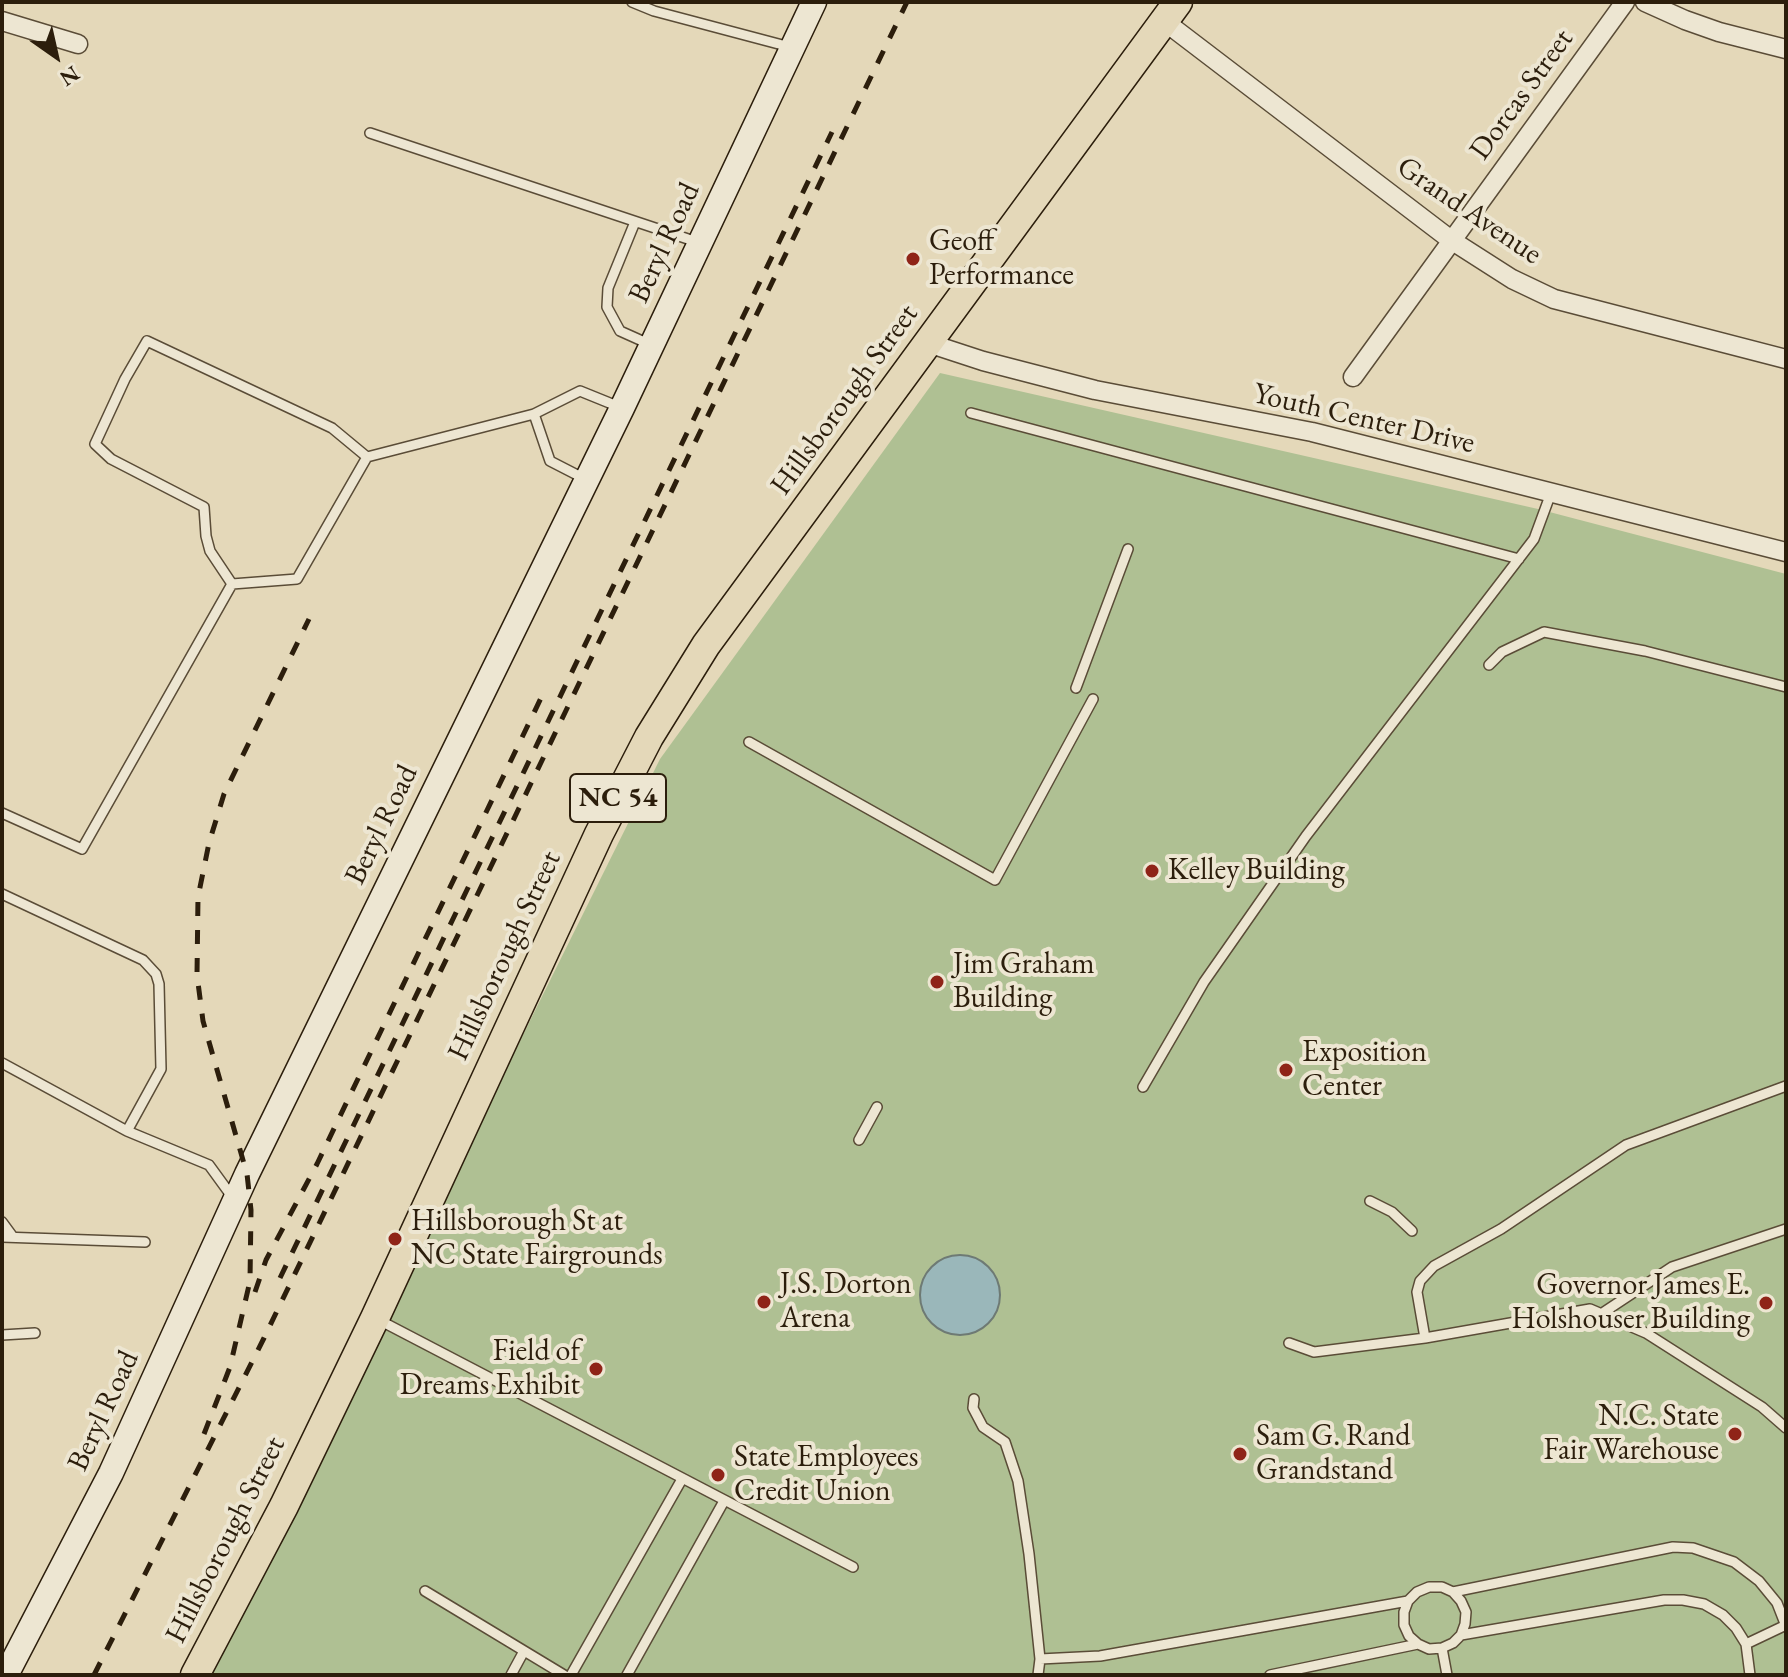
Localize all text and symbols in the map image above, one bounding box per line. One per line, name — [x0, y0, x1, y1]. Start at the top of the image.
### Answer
north arrow — [16, 16, 96, 96]
street label: Dorcas Street — [1463, 23, 1581, 167]
text: N — [54, 59, 85, 93]
street label: Grand Avenue — [1390, 149, 1548, 273]
street label: Beryl Road — [622, 177, 708, 309]
place label: Geoff Performance — [929, 224, 1074, 294]
marker: Geoff Performance — [904, 250, 922, 268]
street label: Hillsborough Street — [764, 298, 926, 502]
street label: Youth Center Drive — [1250, 376, 1478, 462]
street label: Beryl Road — [338, 759, 426, 891]
road number: NC 54 — [570, 774, 666, 822]
street label: Hillsborough Street — [441, 845, 569, 1067]
place label: Kelley Building — [1168, 853, 1345, 889]
marker: Kelley Building — [1143, 862, 1161, 880]
place label: Jim Graham Building — [953, 947, 1095, 1018]
marker: Jim Graham Building — [928, 973, 946, 991]
place label: Exposition Center — [1302, 1035, 1427, 1106]
marker: Exposition Center — [1277, 1061, 1295, 1079]
place label: Hillsborough St at NC State Fairgrounds — [411, 1204, 663, 1274]
marker: Hillsborough St at NC State Fairgrounds — [386, 1230, 404, 1248]
place label: J.S. Dorton Arena — [780, 1267, 912, 1338]
place label: Governor James E. Holshouser Building — [1512, 1268, 1750, 1338]
marker: J.S. Dorton Arena — [755, 1293, 773, 1311]
marker: Governor James E. Holshouser Building — [1757, 1294, 1775, 1312]
place label: Field of Dreams Exhibit — [400, 1334, 580, 1404]
street label: Beryl Road — [61, 1345, 147, 1477]
marker: Field of Dreams Exhibit — [587, 1360, 605, 1378]
place label: N.C. State Fair Warehouse — [1544, 1399, 1719, 1470]
place label: Sam G. Rand Grandstand — [1256, 1419, 1410, 1490]
marker: N.C. State Fair Warehouse — [1726, 1425, 1744, 1443]
street label: Hillsborough Street — [158, 1431, 294, 1649]
place label: State Employees Credit Union — [734, 1440, 918, 1510]
marker: Sam G. Rand Grandstand — [1231, 1445, 1249, 1463]
marker: State Employees Credit Union — [709, 1466, 727, 1484]

